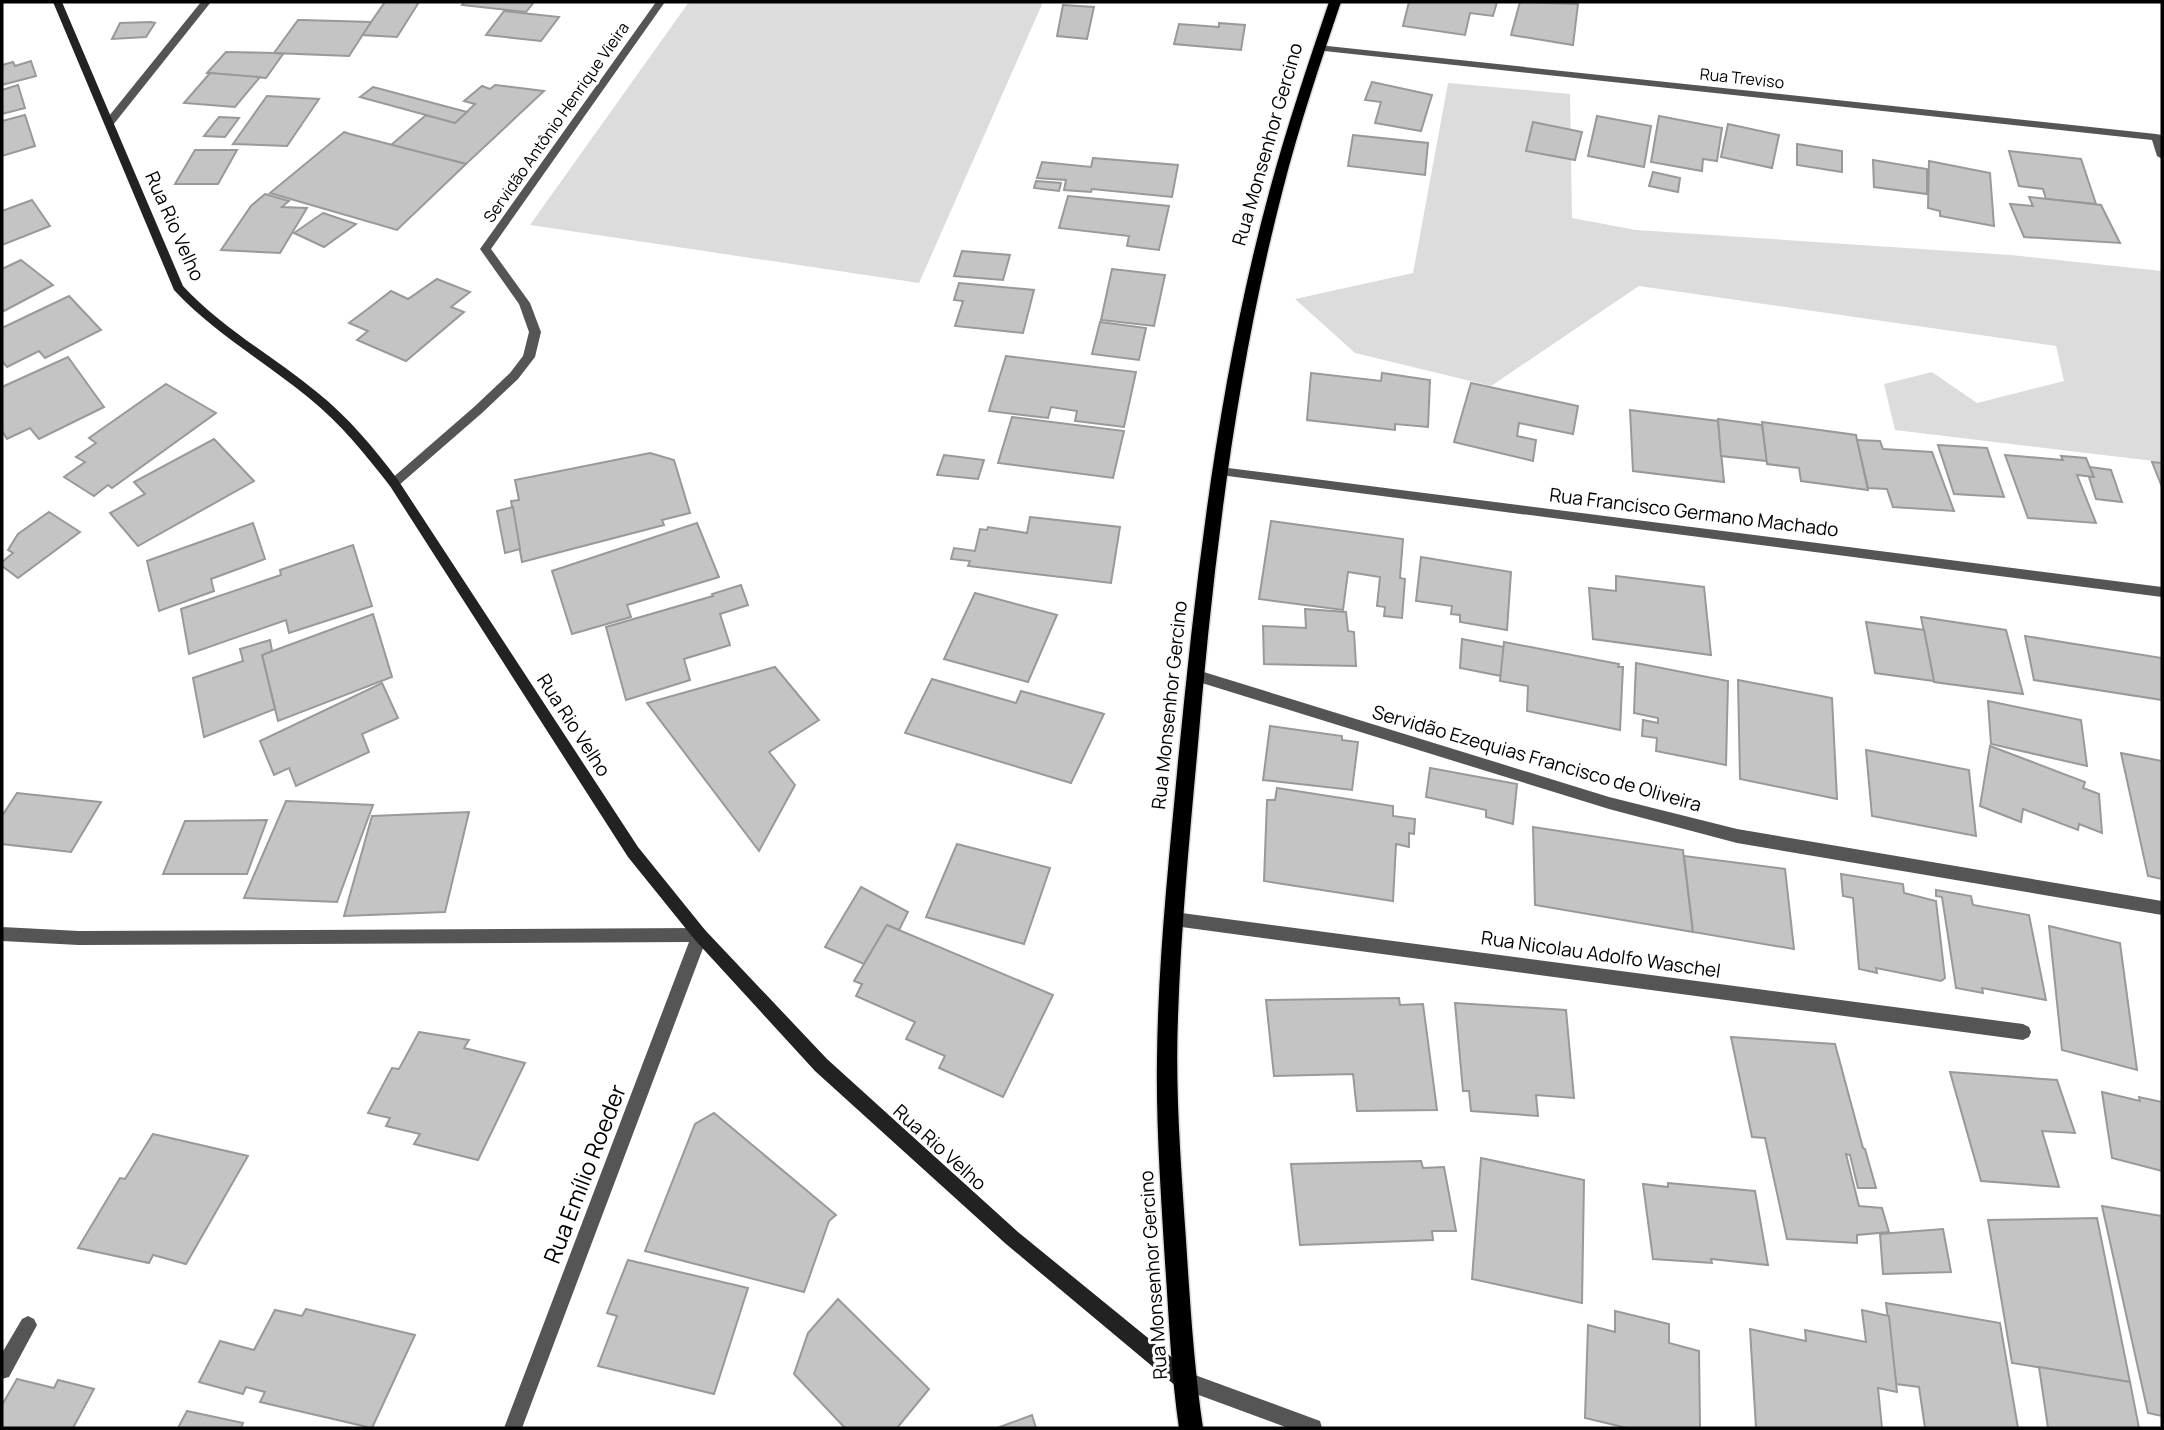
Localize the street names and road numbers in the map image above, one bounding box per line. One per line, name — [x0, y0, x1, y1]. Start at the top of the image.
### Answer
street label: Servidão Antônio Henrique Vieira — [478, 17, 634, 227]
street label: Rua Monsenhor Gercino — [1226, 40, 1308, 248]
street label: Rua Treviso — [1699, 63, 1785, 93]
street label: Rua Rio Velho — [139, 167, 211, 285]
street label: Rua Francisco Germano Machado — [1548, 481, 1840, 543]
street label: Rua Monsenhor Gercino — [1145, 599, 1193, 811]
street label: Rua Rio Velho — [531, 669, 617, 781]
street label: Servidão Ezequias Francisco de Oliveira — [1369, 698, 1705, 818]
street label: Rua Nicolau Adolfo Waschel — [1479, 924, 1723, 984]
street label: Rua Emílio Roeder — [535, 1080, 633, 1268]
street label: Rua Rio Velho — [888, 1098, 992, 1196]
street label: Rua Monsenhor Gercino — [1133, 1170, 1173, 1380]

